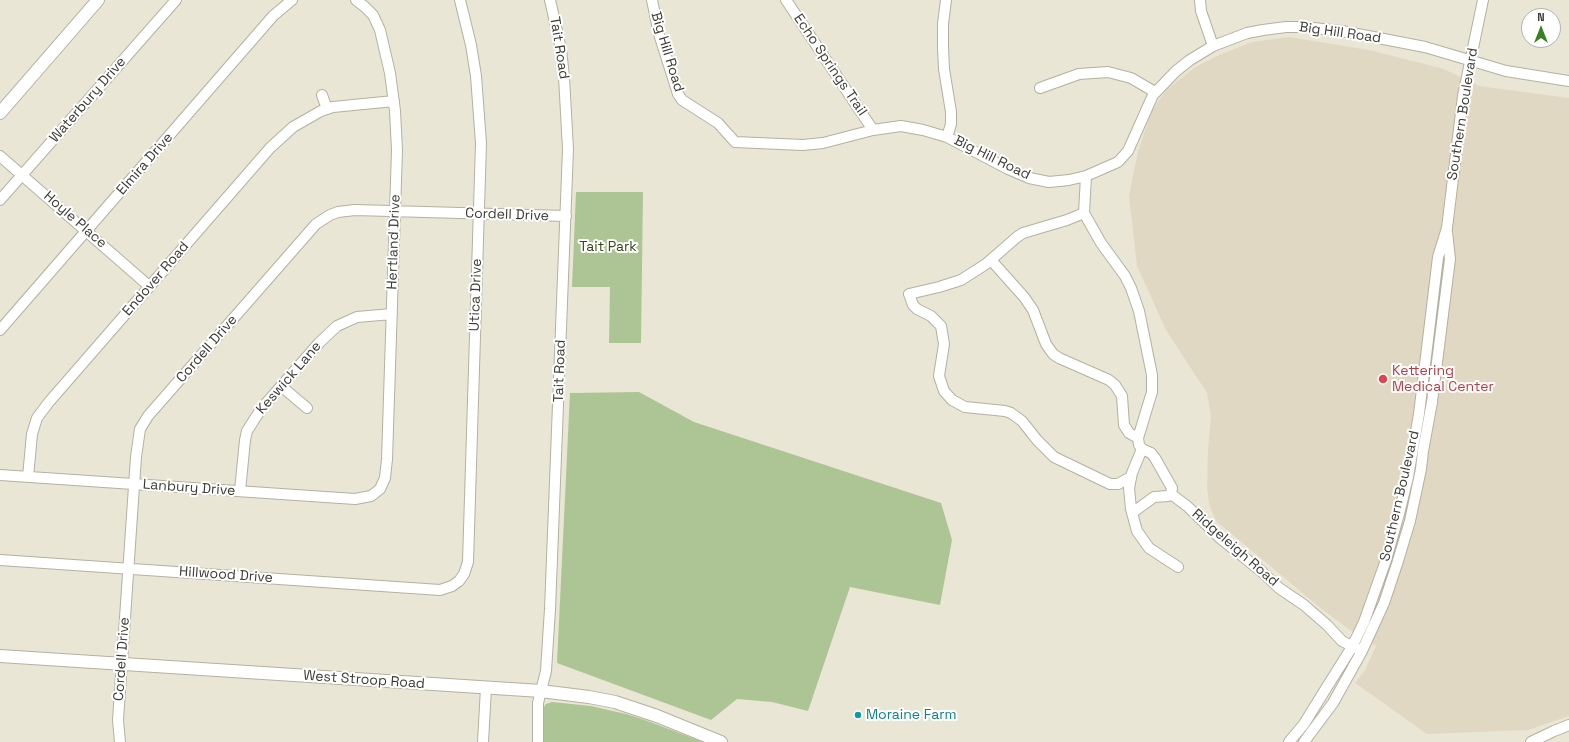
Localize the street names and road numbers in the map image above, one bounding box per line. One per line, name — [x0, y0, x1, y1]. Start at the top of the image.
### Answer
street label: Big Hill Road — [647, 10, 687, 94]
street label: Echo Springs Trail — [790, 11, 870, 119]
street label: Tait Road — [546, 16, 572, 80]
street label: Big Hill Road — [1298, 19, 1382, 47]
street label: Southern Boulevard — [1444, 47, 1482, 181]
street label: Waterbury Drive — [46, 54, 130, 146]
street label: Elmira Drive — [113, 129, 177, 199]
street label: Big Hill Road — [951, 132, 1033, 184]
street label: Hoyle Place — [40, 188, 110, 252]
street label: Hertland Drive — [384, 194, 404, 290]
street label: Cordell Drive — [465, 205, 549, 225]
street label: Endover Road — [119, 239, 193, 319]
street label: Utica Drive — [466, 258, 486, 332]
street label: Cordell Drive — [173, 312, 241, 386]
street label: Keswick Lane — [253, 338, 325, 418]
street label: Tait Road — [551, 339, 569, 403]
street label: Southern Boulevard — [1377, 429, 1423, 563]
street label: Lanbury Drive — [142, 476, 236, 500]
street label: Ridgeleigh Road — [1188, 506, 1282, 590]
street label: Hillwood Drive — [179, 563, 273, 587]
street label: Cordell Drive — [111, 617, 133, 701]
street label: West Stroop Road — [303, 667, 425, 693]

